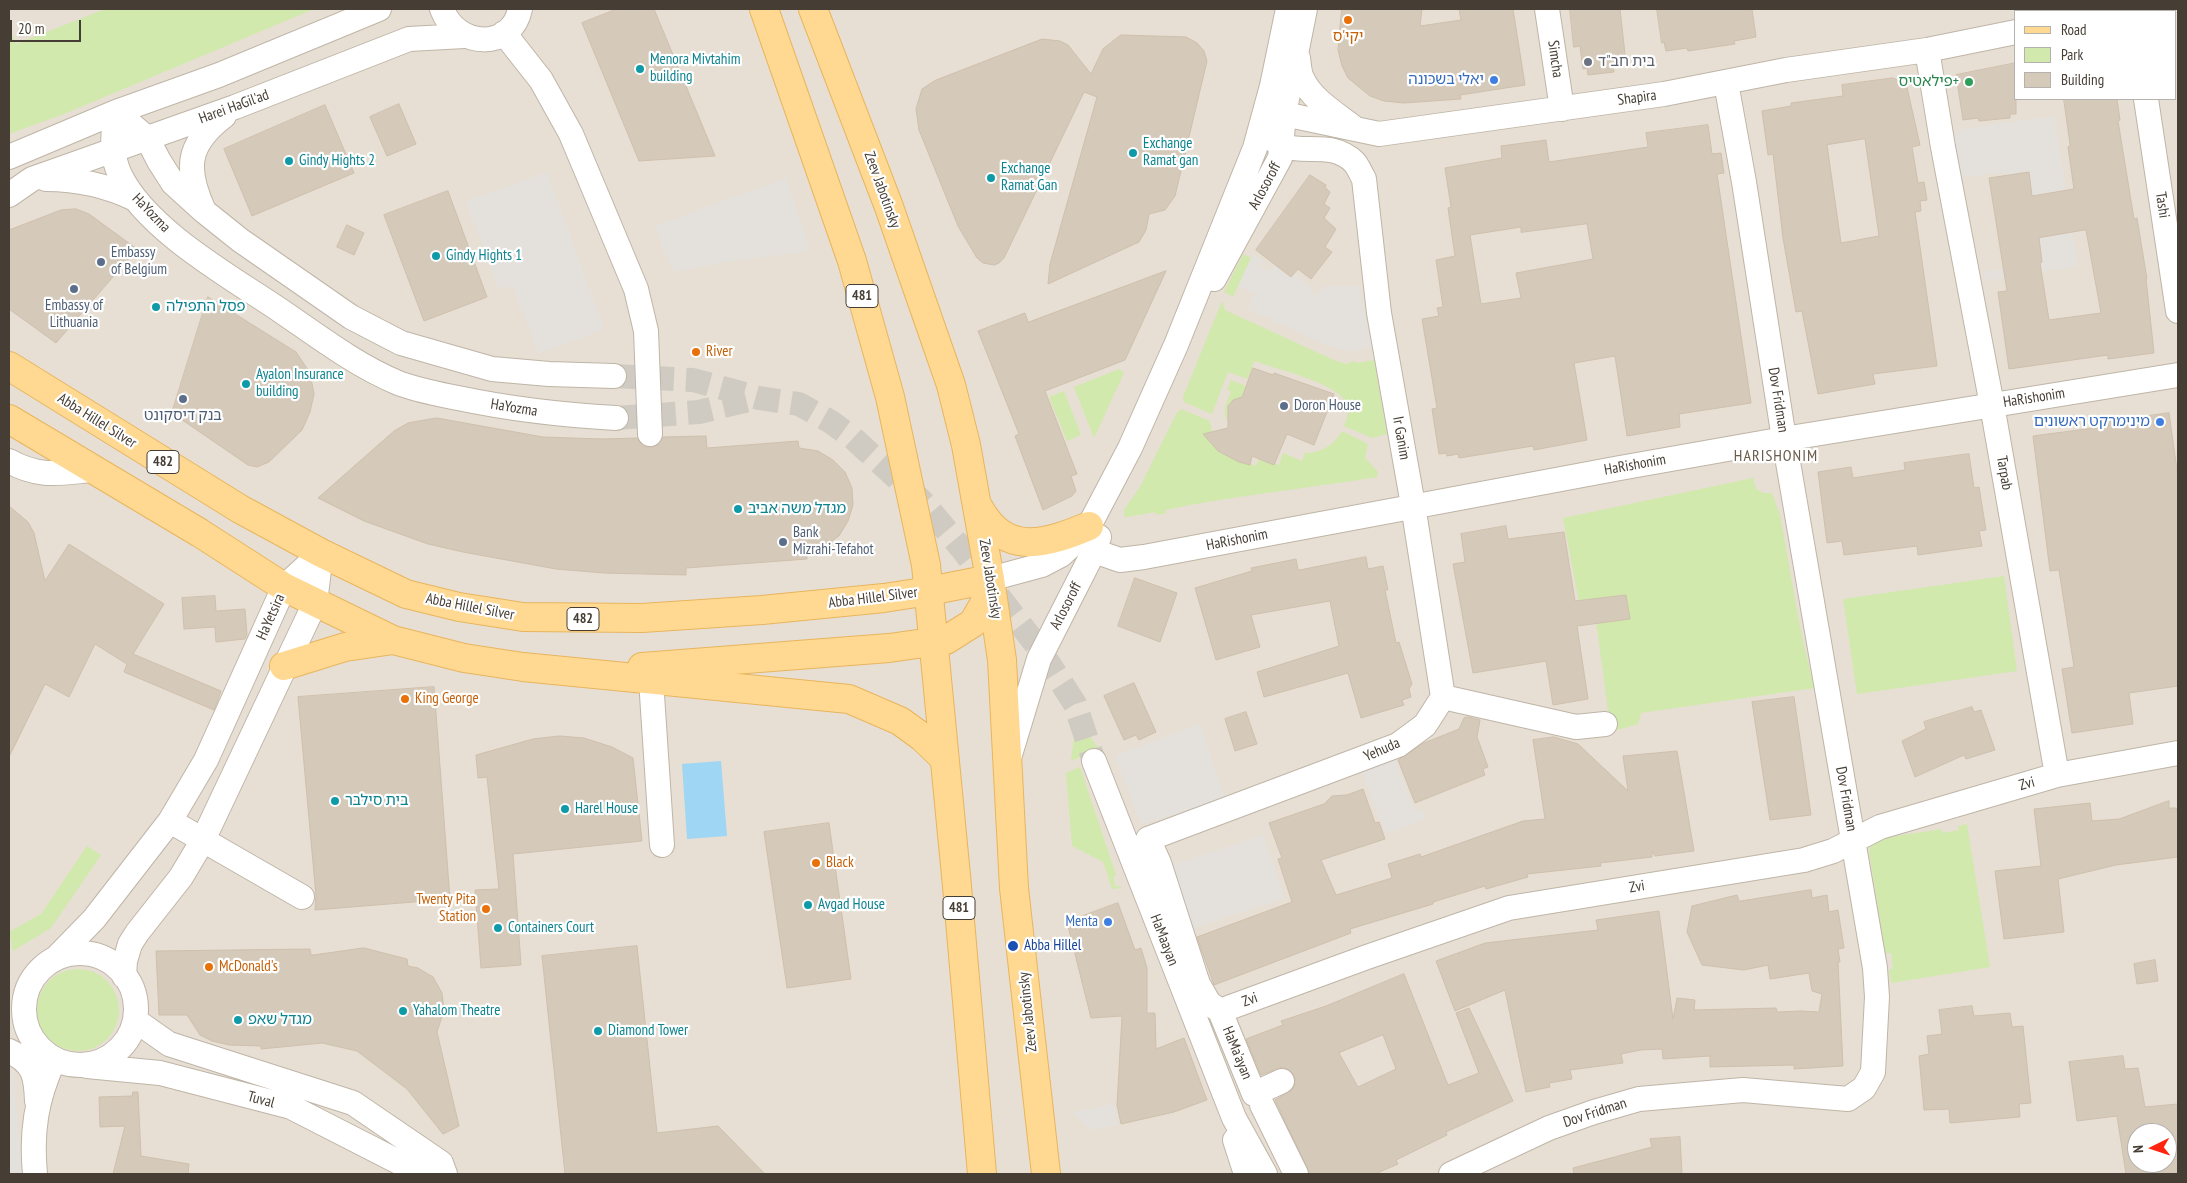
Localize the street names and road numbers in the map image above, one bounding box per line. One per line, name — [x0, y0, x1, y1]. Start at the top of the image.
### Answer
street label: Simcha — [1543, 39, 1567, 79]
street label: Harei HaGil'ad — [196, 86, 272, 128]
street label: Shapira — [1616, 86, 1658, 110]
street label: Zeev Jabotinsky — [860, 149, 904, 231]
street label: Arlosoroff — [1245, 159, 1285, 213]
street label: HaYozma — [128, 190, 174, 236]
street label: Tashi — [2151, 191, 2173, 219]
road number: 481 — [846, 284, 878, 308]
street label: Dov Fridman — [1764, 366, 1792, 434]
street label: HaRishonim — [2002, 384, 2066, 412]
street label: Abba Hillel Silver — [54, 390, 140, 452]
street label: HaYozma — [489, 395, 539, 421]
street label: Ir Ganim — [1388, 415, 1414, 461]
road number: 482 — [147, 451, 179, 474]
street label: HaRishonim — [1603, 451, 1667, 479]
street label: Tarpab — [1992, 454, 2016, 492]
street label: HaRishonim — [1205, 525, 1269, 555]
street label: Zeev Jabotinsky — [975, 538, 1005, 620]
street label: Arlosoroff — [1046, 579, 1086, 633]
street label: Abba Hillel Silver — [827, 584, 919, 612]
street label: Abba Hillel Silver — [424, 590, 516, 624]
street label: HaYetsira — [253, 591, 289, 643]
road number: 482 — [567, 608, 599, 630]
street label: Yehuda — [1361, 734, 1403, 766]
street label: Dov Fridman — [1831, 765, 1861, 833]
street label: Zvi — [2017, 773, 2037, 795]
street label: Zvi — [1628, 877, 1646, 897]
road number: 481 — [943, 896, 975, 920]
street label: HaMaayan — [1146, 912, 1182, 968]
street label: Zeev Jabotinsky — [1015, 971, 1041, 1053]
street label: Zvi — [1240, 989, 1260, 1011]
street label: HaMa'ayan — [1218, 1024, 1256, 1082]
street label: Tuval — [246, 1088, 276, 1112]
street label: Dov Fridman — [1561, 1094, 1629, 1132]

